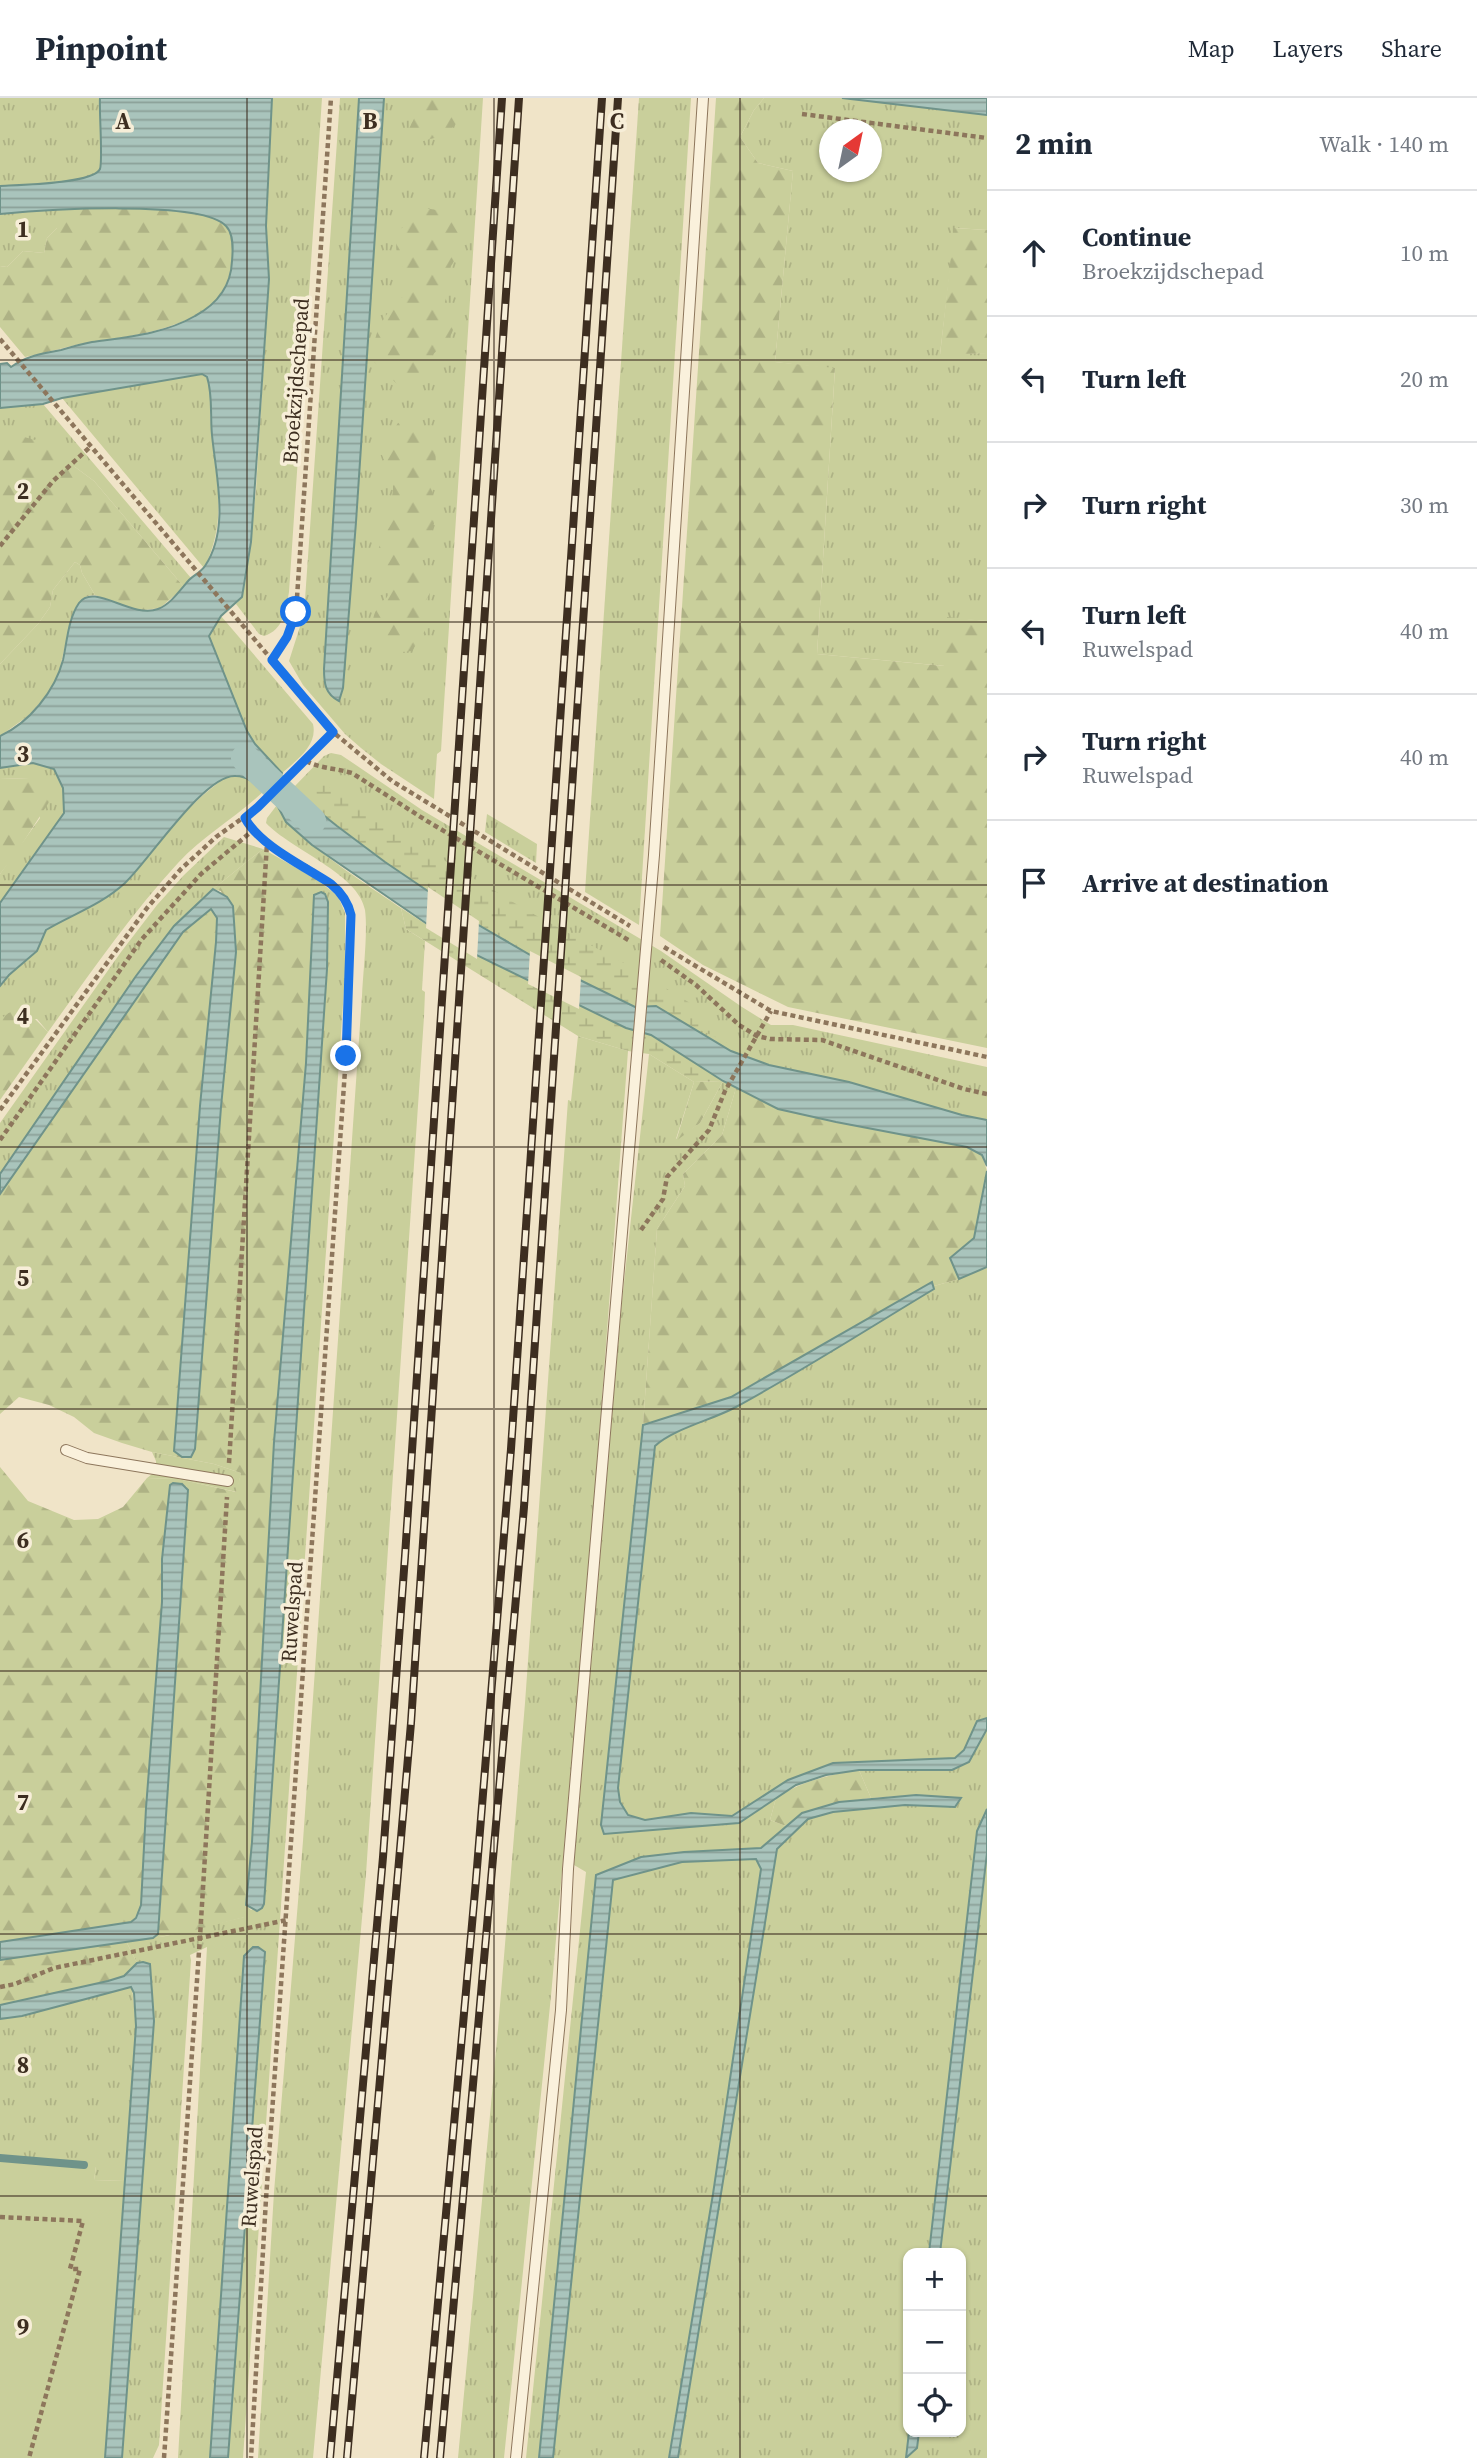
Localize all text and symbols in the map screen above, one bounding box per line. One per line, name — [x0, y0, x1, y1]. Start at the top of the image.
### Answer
text: Pinpoint — [35, 26, 167, 71]
text: Map — [1188, 32, 1235, 65]
text: Layers — [1273, 32, 1343, 65]
text: Share — [1381, 32, 1442, 65]
text: A — [115, 105, 131, 137]
text: B — [363, 105, 378, 137]
text: C — [610, 105, 624, 137]
north arrow — [819, 119, 882, 182]
text: 2 min — [1015, 123, 1093, 164]
text: Walk · 140 m — [1319, 128, 1449, 160]
text: 1 — [17, 213, 29, 245]
text: Continue — [1082, 219, 1191, 255]
icon: ahead — [1015, 234, 1053, 272]
text: 10 m — [1400, 237, 1449, 269]
text: Broekzijdschepad — [1082, 255, 1264, 287]
street label: Broekzijdschepad — [275, 297, 316, 465]
icon: left — [1015, 360, 1053, 398]
text: Turn left — [1082, 361, 1186, 397]
text: 20 m — [1400, 363, 1449, 395]
text: 2 — [17, 475, 29, 507]
icon: right — [1015, 486, 1053, 524]
text: Turn right — [1082, 487, 1206, 523]
text: 30 m — [1400, 489, 1449, 521]
route start — [280, 596, 311, 627]
text: Turn left — [1082, 597, 1186, 633]
icon: left — [1015, 612, 1053, 650]
text: 40 m — [1400, 615, 1449, 647]
text: Ruwelspad — [1082, 633, 1193, 665]
text: Turn right — [1082, 723, 1206, 759]
text: 3 — [17, 738, 29, 770]
icon: right — [1015, 738, 1053, 776]
text: 40 m — [1400, 741, 1449, 773]
text: Ruwelspad — [1082, 759, 1193, 791]
icon: arrive — [1015, 864, 1053, 902]
text: Arrive at destination — [1082, 865, 1329, 901]
text: 4 — [17, 1000, 29, 1032]
route end — [330, 1040, 361, 1071]
text: 5 — [17, 1262, 29, 1294]
text: 6 — [17, 1524, 29, 1556]
street label: Ruwelspad — [274, 1560, 310, 1664]
text: 7 — [17, 1786, 29, 1818]
text: 8 — [17, 2049, 29, 2081]
street label: Ruwelspad — [234, 2125, 270, 2229]
map controls — [903, 2248, 966, 2437]
button: + — [903, 2248, 966, 2311]
text: 9 — [17, 2311, 29, 2343]
button: − — [903, 2311, 966, 2374]
button: locate — [903, 2374, 966, 2437]

